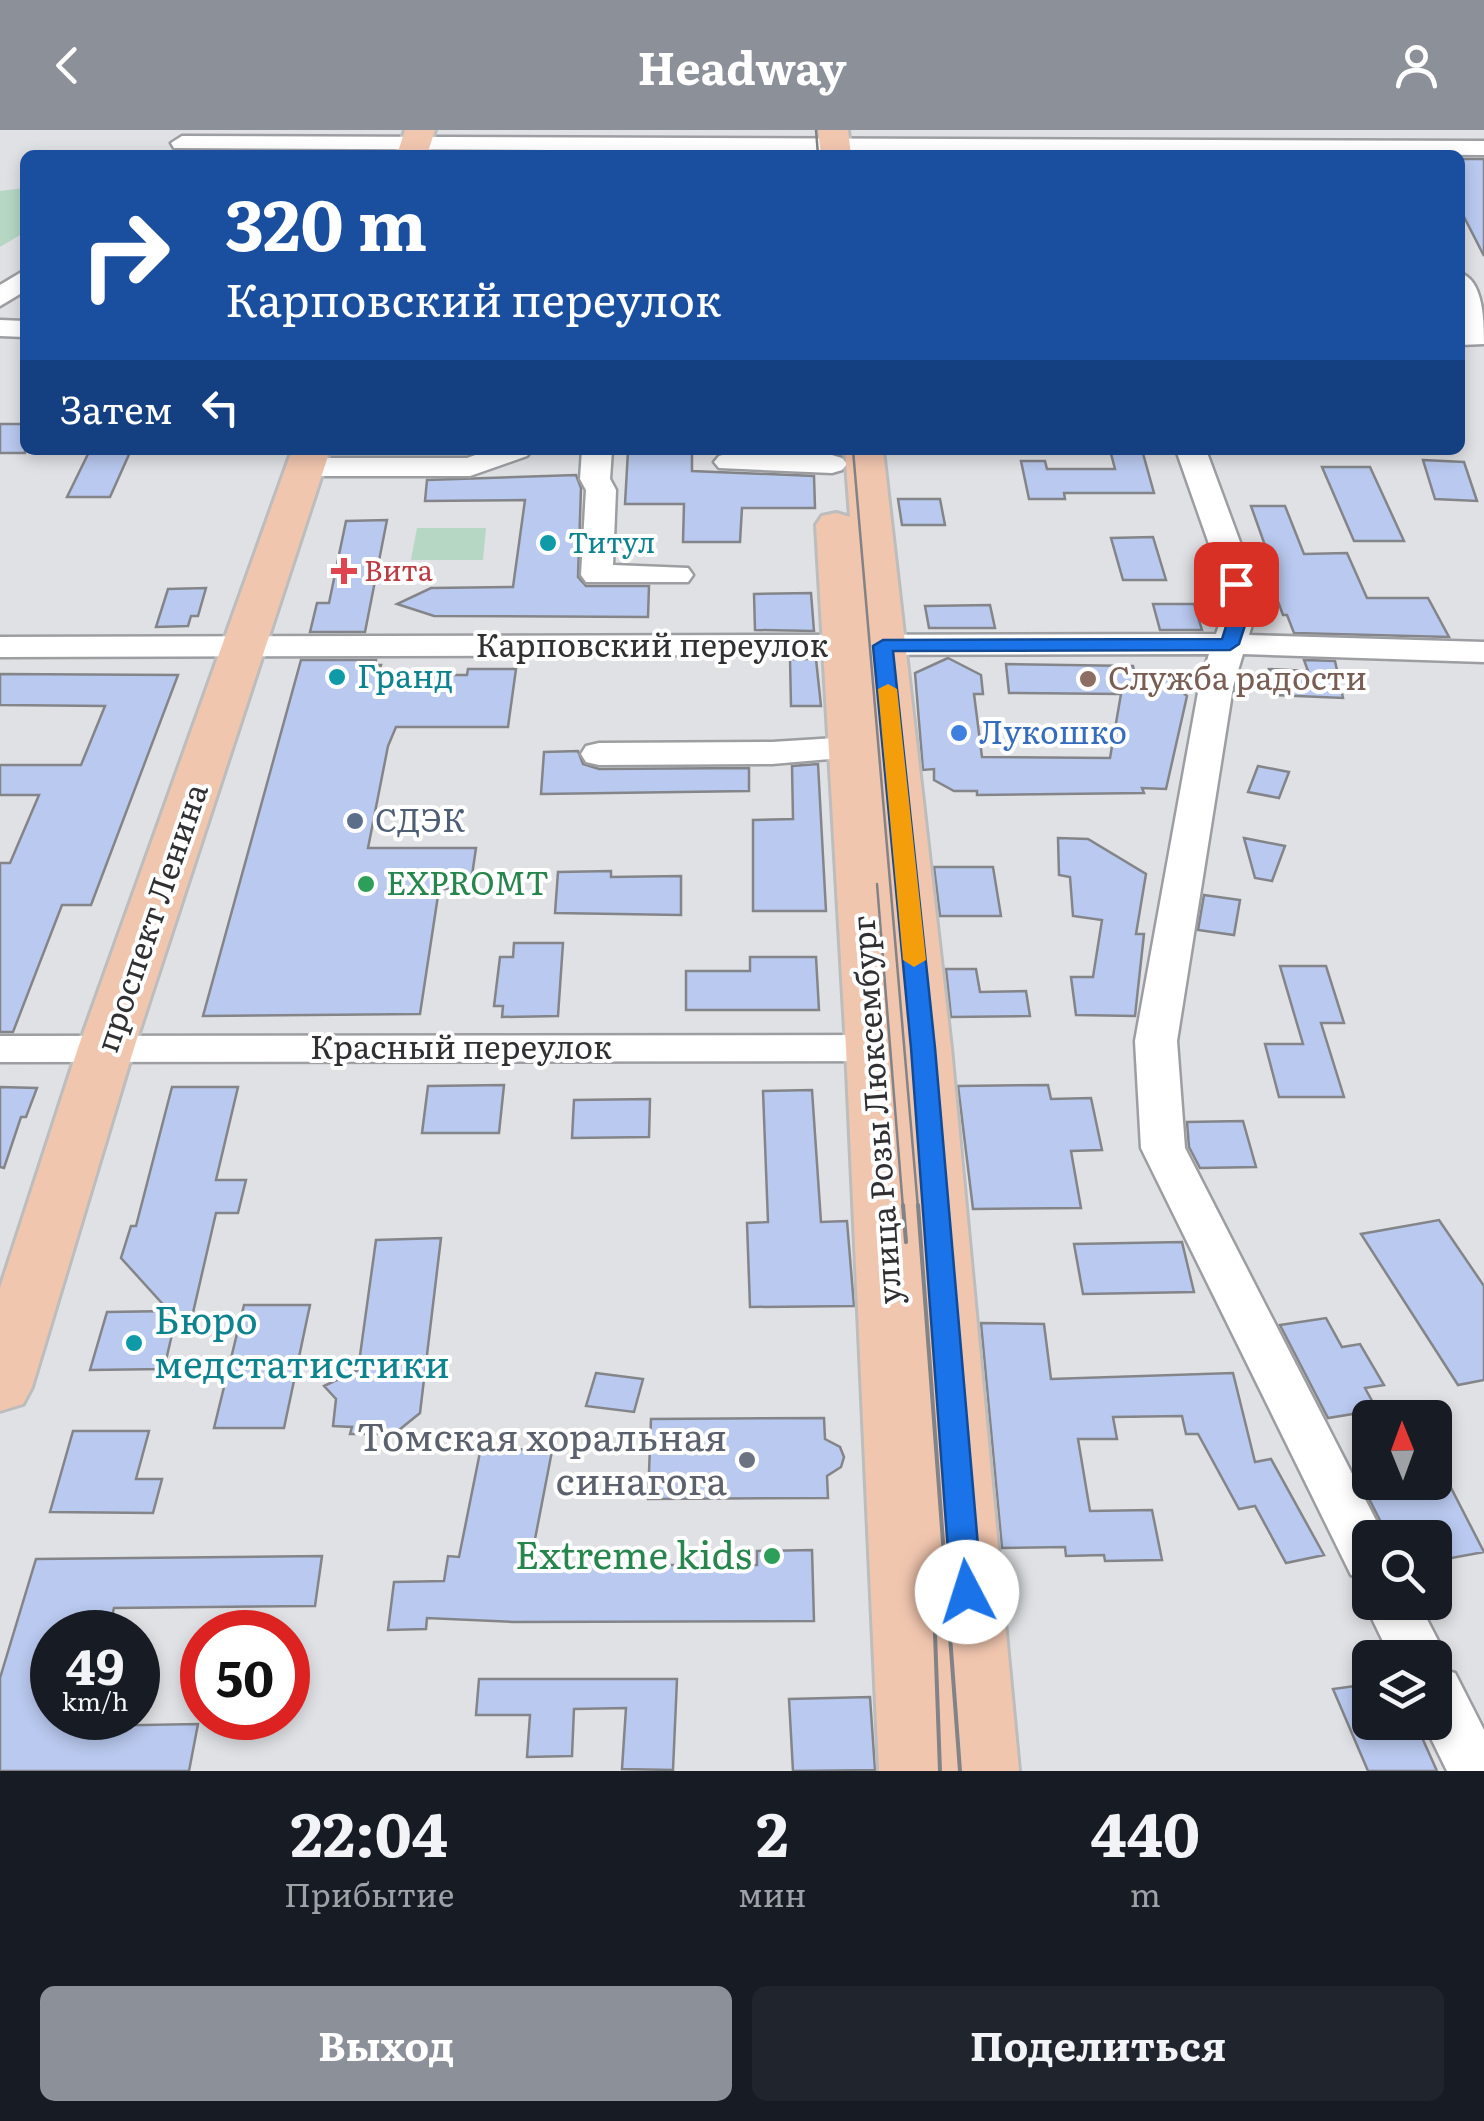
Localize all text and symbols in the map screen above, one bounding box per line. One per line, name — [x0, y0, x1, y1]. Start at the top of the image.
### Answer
text: Headway — [638, 32, 846, 99]
icon: back — [40, 38, 95, 93]
icon: person — [1389, 38, 1444, 93]
text: 320 m — [225, 169, 427, 273]
icon: right — [60, 190, 190, 320]
text: Карповский переулок — [225, 264, 721, 331]
text: Затем — [60, 379, 173, 436]
icon: left — [193, 380, 248, 435]
place label: Титул — [568, 520, 655, 562]
marker: Титул — [537, 532, 559, 554]
pin — [1194, 542, 1279, 627]
place label: Вита — [364, 548, 433, 590]
icon: arrive — [1209, 557, 1264, 612]
marker: Вита — [333, 560, 355, 582]
street label: Карповский переулок — [476, 619, 829, 667]
place label: Гранд — [357, 650, 453, 698]
place label: Служба радости — [1108, 652, 1367, 700]
marker: Гранд — [326, 666, 348, 688]
marker: Служба радости — [1077, 668, 1099, 690]
place label: Лукошко — [979, 706, 1127, 754]
marker: Лукошко — [948, 722, 970, 744]
street label: проспект Ленина — [81, 775, 218, 1058]
place label: СДЭК — [375, 794, 465, 842]
marker: СДЭК — [344, 810, 366, 832]
place label: EXPROMT — [386, 857, 549, 905]
marker: EXPROMT — [355, 873, 377, 895]
street label: улица Розы Люксембург — [836, 914, 912, 1306]
street label: Красный переулок — [310, 1021, 612, 1069]
place label: Бюро медстатистики — [154, 1289, 450, 1390]
marker: Бюро медстатистики — [123, 1332, 145, 1354]
north arrow — [1352, 1400, 1452, 1500]
map controls — [1352, 1400, 1452, 1740]
place label: Томская хоральная синагога — [357, 1406, 728, 1507]
marker: Томская хоральная синагога — [736, 1449, 758, 1471]
button: search — [1352, 1520, 1452, 1620]
place label: Extreme kids — [515, 1524, 752, 1581]
position arrow — [915, 1540, 1019, 1644]
marker: Extreme kids — [761, 1545, 783, 1567]
speed limit sign: 50 — [180, 1610, 310, 1740]
text: 49 — [66, 1626, 124, 1700]
button: layers — [1352, 1640, 1452, 1740]
text: km/h — [62, 1682, 128, 1719]
text: 22:04 — [291, 1786, 448, 1875]
text: 2 — [756, 1786, 789, 1875]
text: 440 — [1091, 1786, 1200, 1875]
text: Прибытие — [284, 1869, 454, 1917]
text: мин — [738, 1869, 806, 1917]
text: m — [1130, 1869, 1161, 1917]
button: Выход — [40, 1986, 732, 2101]
button: Поделиться — [752, 1986, 1444, 2101]

